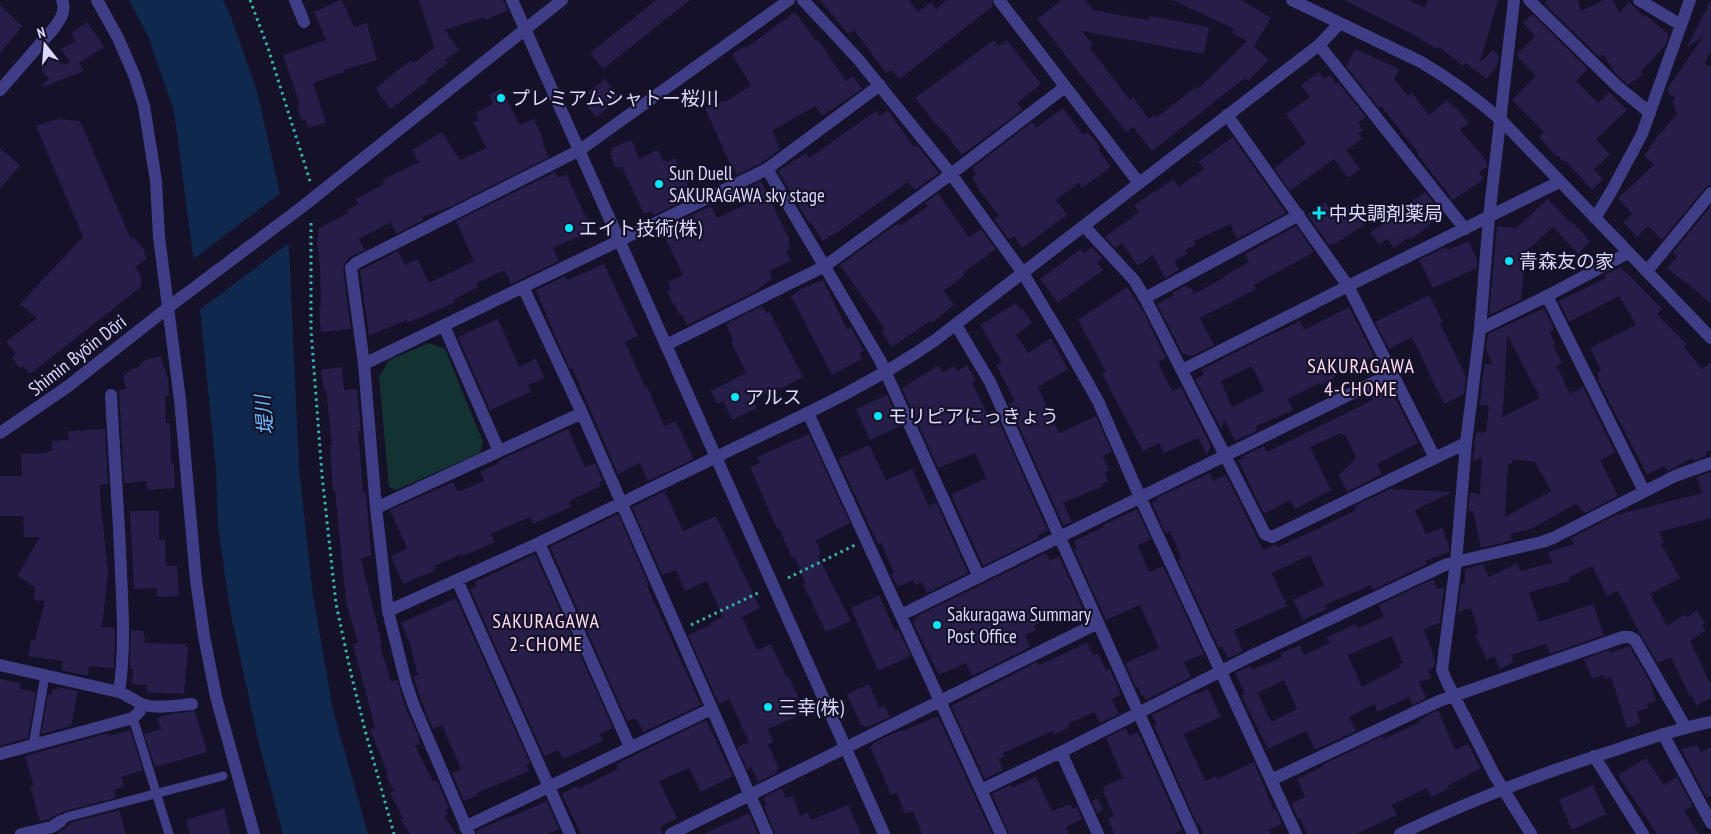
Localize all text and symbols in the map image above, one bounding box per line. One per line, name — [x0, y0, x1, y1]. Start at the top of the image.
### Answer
north arrow — [20, 20, 70, 70]
text: N — [35, 23, 47, 42]
place label: プレミアムシャトー桜川 — [511, 86, 719, 110]
marker: プレミアムシャトー桜川 — [495, 92, 507, 104]
place label: Sun Duell SAKURAGAWA sky stage — [669, 161, 825, 207]
marker: Sun Duell SAKURAGAWA sky stage — [653, 178, 665, 190]
place label: 中央調剤薬局 — [1329, 201, 1443, 225]
marker: 中央調剤薬局 — [1313, 207, 1325, 219]
place label: エイト技術(株) — [579, 216, 702, 240]
marker: エイト技術(株) — [563, 222, 575, 234]
place label: 青森友の家 — [1519, 249, 1614, 273]
marker: 青森友の家 — [1503, 255, 1515, 267]
street label: Shimin Byōin Dōri — [23, 309, 131, 401]
district label: SAKURAGAWA 4-CHOME — [1307, 353, 1415, 402]
place label: アルス — [745, 385, 802, 409]
marker: アルス — [729, 391, 741, 403]
water label: 堤川 — [249, 392, 279, 436]
place label: モリピアにっきょう — [888, 404, 1059, 428]
marker: モリピアにっきょう — [872, 410, 884, 422]
place label: Sakuragawa Summary Post Office — [947, 602, 1092, 648]
district label: SAKURAGAWA 2-CHOME — [492, 608, 600, 657]
marker: Sakuragawa Summary Post Office — [931, 619, 943, 631]
place label: 三幸(株) — [778, 695, 844, 719]
marker: 三幸(株) — [762, 701, 774, 713]

